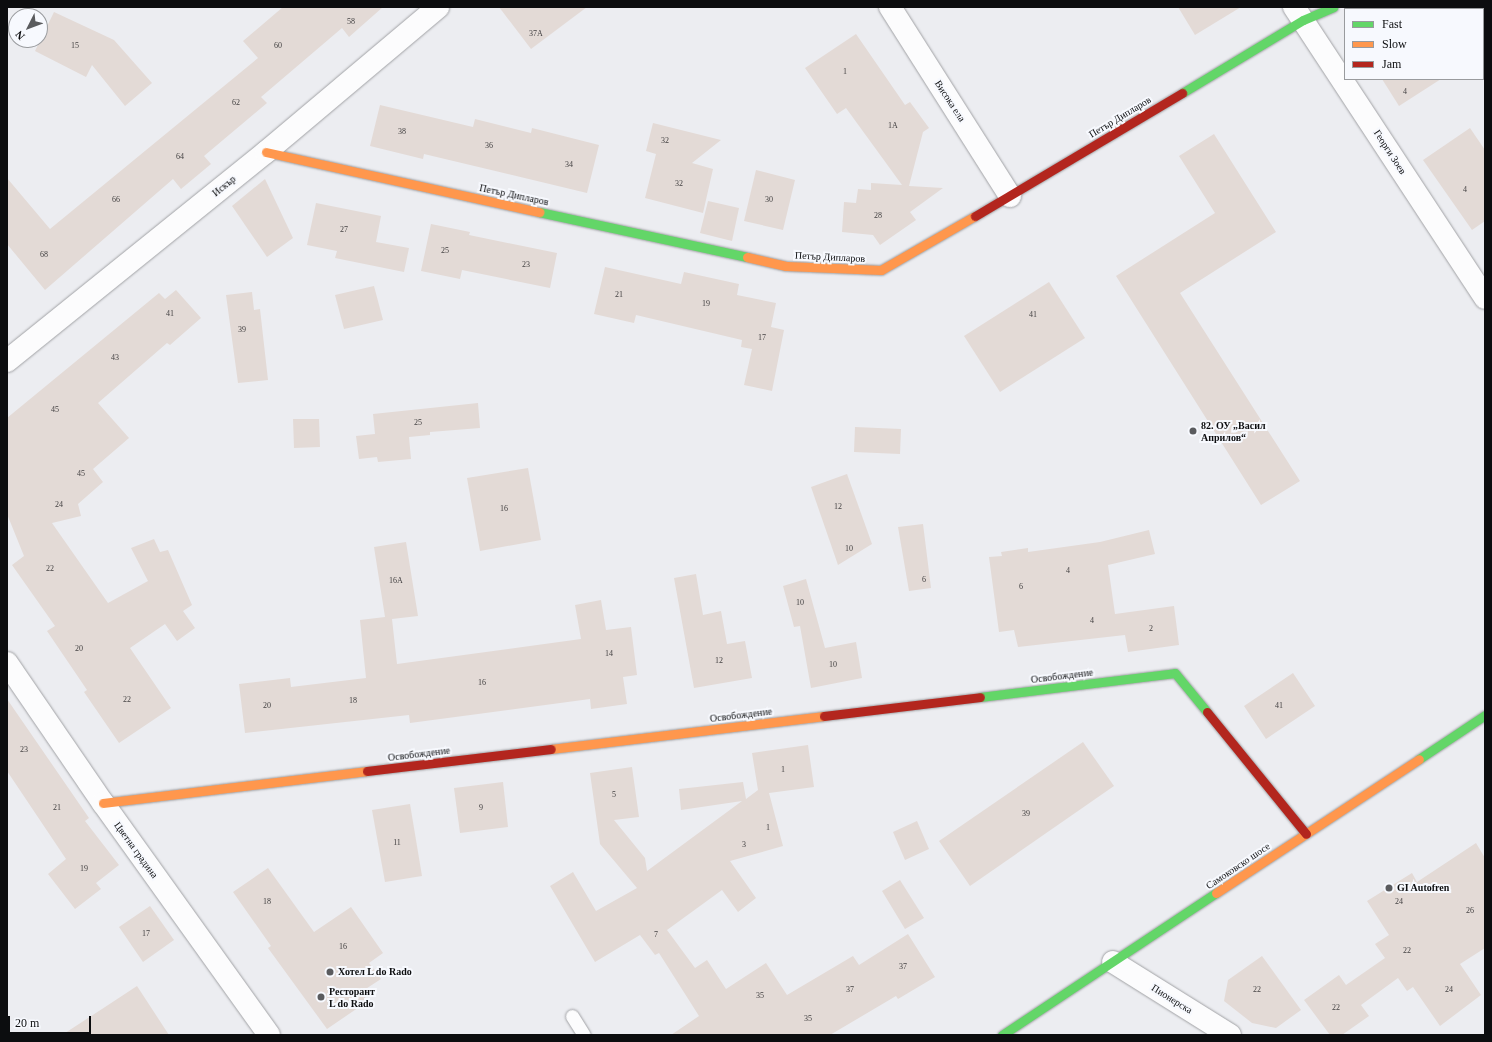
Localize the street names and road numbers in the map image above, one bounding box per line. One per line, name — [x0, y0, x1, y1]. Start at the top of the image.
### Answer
street label: Висока ела — [932, 78, 968, 124]
street label: Петър Дипларов — [1087, 94, 1153, 140]
street label: Георги Зоев — [1371, 127, 1409, 177]
street label: Искър — [210, 173, 238, 199]
street label: Петър Дипларов — [478, 182, 550, 208]
street label: Петър Дипларов — [795, 249, 865, 265]
street label: Освобождение — [1030, 666, 1094, 686]
street label: Освобождение — [709, 705, 773, 725]
street label: Освобождение — [387, 744, 451, 764]
street label: Цветна градина — [112, 819, 160, 881]
street label: Самоковско шосе — [1204, 840, 1272, 892]
street label: Пионерска — [1149, 982, 1195, 1016]

